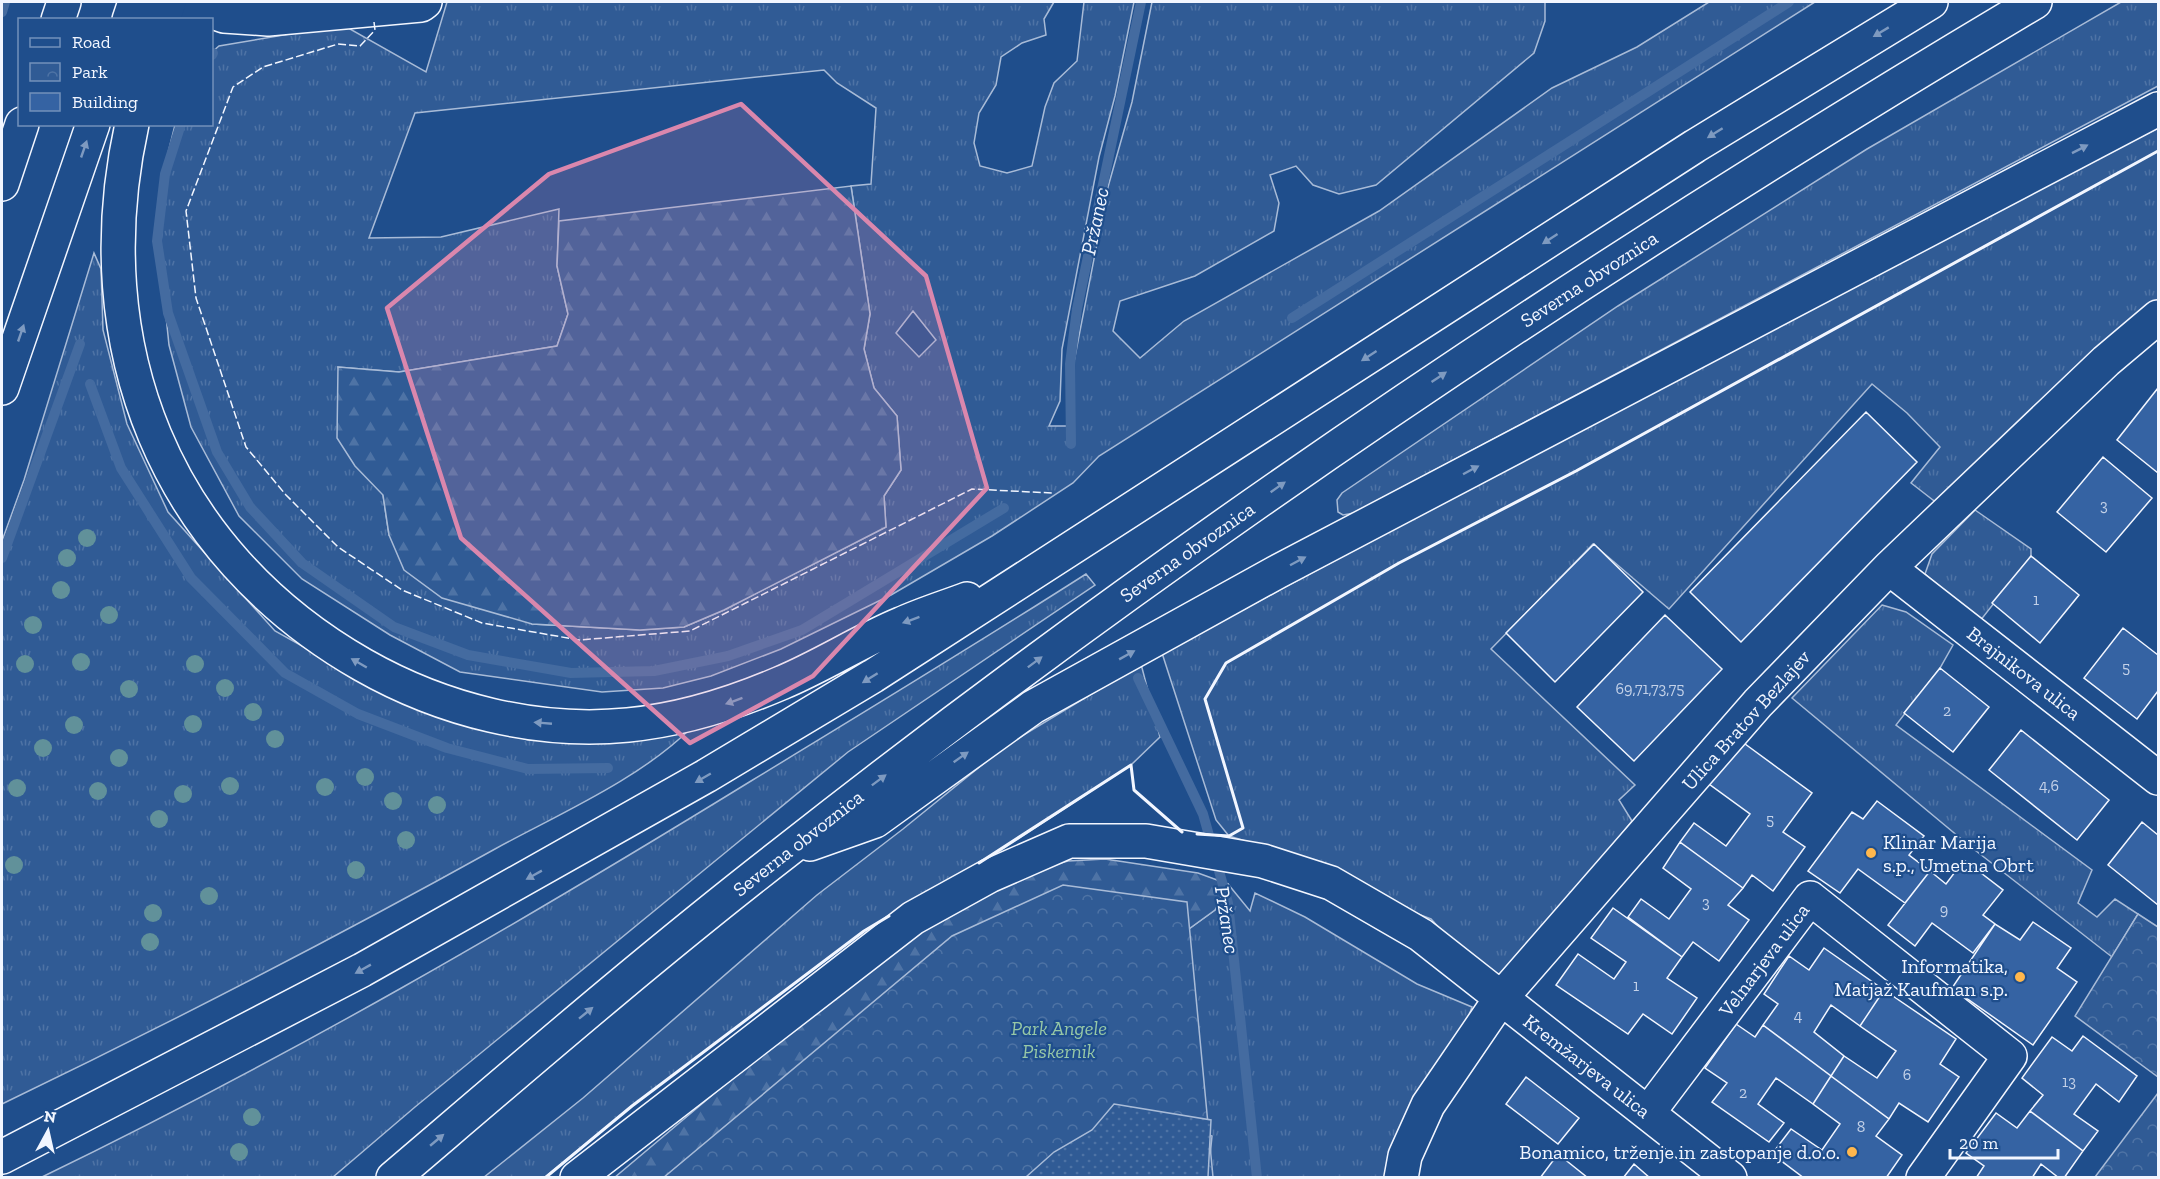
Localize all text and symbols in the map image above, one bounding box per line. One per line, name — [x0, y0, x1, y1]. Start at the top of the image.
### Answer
legend — [18, 18, 213, 126]
one-way arrow — [1873, 26, 1889, 37]
text: Road — [72, 31, 111, 53]
text: Park — [72, 61, 108, 83]
text: Building — [72, 91, 138, 113]
one-way arrow — [1707, 128, 1723, 139]
one-way arrow — [80, 140, 90, 158]
one-way arrow — [2072, 145, 2089, 154]
water label: Pržanec — [1075, 185, 1114, 257]
street label: Severna obvoznica — [1516, 225, 1662, 332]
one-way arrow — [1542, 233, 1559, 244]
one-way arrow — [16, 324, 26, 342]
one-way arrow — [1361, 350, 1377, 361]
one-way arrow — [1431, 372, 1447, 383]
one-way arrow — [1462, 465, 1479, 475]
one-way arrow — [1270, 481, 1286, 493]
street label: Severna obvoznica — [1115, 496, 1259, 607]
house number: 3 — [2100, 496, 2108, 515]
one-way arrow — [1290, 556, 1307, 566]
house number: 1 — [2033, 590, 2039, 609]
one-way arrow — [902, 615, 920, 625]
street label: Brajnikova ulica — [1962, 621, 2086, 725]
street label: Ulica Bratov Bezlajev — [1677, 645, 1815, 795]
one-way arrow — [1119, 649, 1135, 660]
one-way arrow — [351, 657, 367, 668]
one-way arrow — [1027, 657, 1042, 669]
house number: 5 — [2122, 658, 2130, 677]
one-way arrow — [862, 672, 878, 683]
house number: 69,71,73,75 — [1615, 679, 1685, 698]
one-way arrow — [725, 696, 743, 706]
house number: 2 — [1943, 701, 1951, 720]
one-way arrow — [533, 718, 552, 728]
one-way arrow — [953, 751, 969, 763]
one-way arrow — [695, 772, 711, 783]
one-way arrow — [871, 773, 887, 786]
house number: 4,6 — [2039, 776, 2059, 795]
street label: Severna obvoznica — [728, 784, 868, 901]
house number: 5 — [1766, 810, 1774, 829]
place label: Klinar Marija s.p., Umetna Obrt — [1883, 830, 2034, 877]
marker: Klinar Marija s.p., Umetna Obrt — [1864, 846, 1878, 860]
one-way arrow — [525, 870, 542, 880]
water label: Pržanec — [1210, 884, 1245, 956]
house number: 3 — [1702, 893, 1710, 912]
street label: Velnarjeva ulica — [1713, 898, 1815, 1022]
house number: 9 — [1940, 900, 1948, 919]
place label: Informatika, Matjaž Kaufman s.p. — [1834, 954, 2008, 1001]
one-way arrow — [354, 964, 371, 974]
marker: Informatika, Matjaž Kaufman s.p. — [2013, 970, 2027, 984]
house number: 1 — [1633, 976, 1639, 995]
house number: 4 — [1794, 1006, 1803, 1025]
one-way arrow — [578, 1007, 594, 1020]
street label: Kremžarjeva ulica — [1519, 1009, 1656, 1123]
park label: Park Angele Piskernik — [1011, 1016, 1107, 1063]
house number: 6 — [1903, 1065, 1911, 1084]
house number: 13 — [2062, 1072, 2076, 1091]
house number: 2 — [1739, 1083, 1747, 1102]
north arrow — [18, 1101, 78, 1161]
text: N — [43, 1106, 57, 1127]
house number: 8 — [1857, 1117, 1865, 1136]
scale bar — [1950, 1122, 2058, 1160]
text: 20 m — [1959, 1132, 1999, 1154]
one-way arrow — [429, 1133, 445, 1146]
place label: Bonamico, trženje in zastopanje d.o.o. — [1519, 1140, 1840, 1164]
marker: Bonamico, trženje in zastopanje d.o.o. — [1845, 1145, 1859, 1159]

